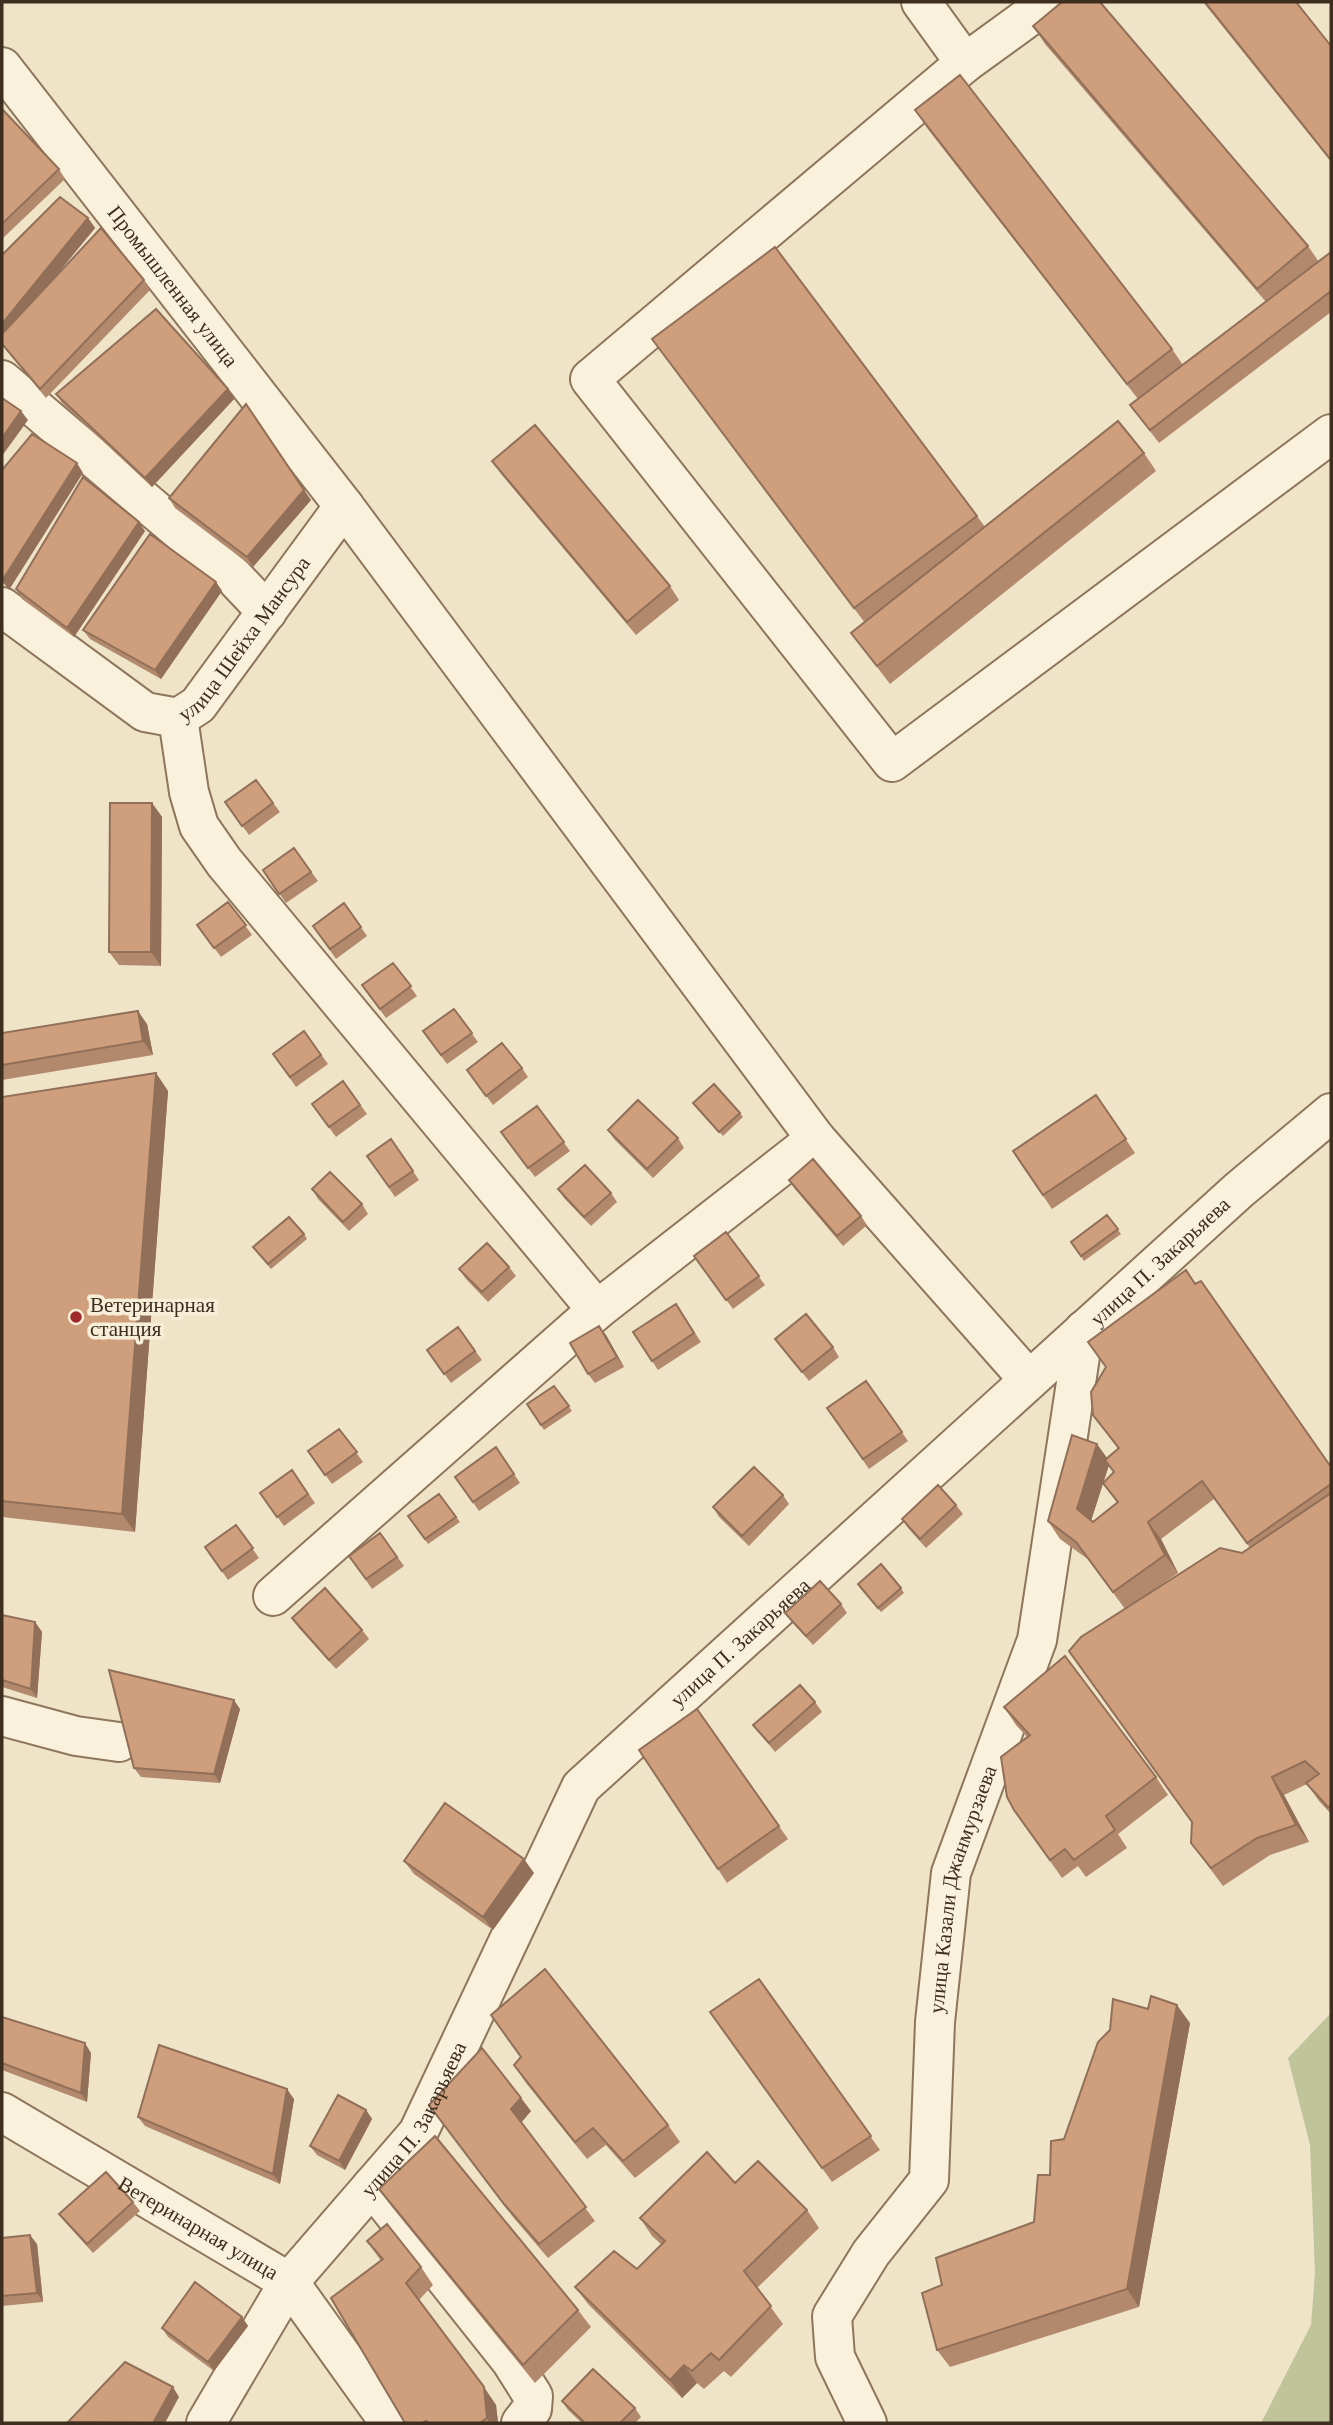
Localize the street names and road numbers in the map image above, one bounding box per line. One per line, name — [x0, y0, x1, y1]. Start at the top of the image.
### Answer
street label: Промышленная улица — [103, 201, 244, 372]
street label: улица Шейха Мансура — [174, 551, 315, 726]
street label: улица П. Закарьяева — [1085, 1192, 1235, 1331]
street label: улица П. Закарьяева — [666, 1573, 815, 1712]
street label: улица Казали Джанмурзаева — [924, 1762, 1002, 2015]
street label: улица П. Закарьяева — [356, 2037, 472, 2202]
street label: Ветеринарная улица — [114, 2171, 283, 2285]

